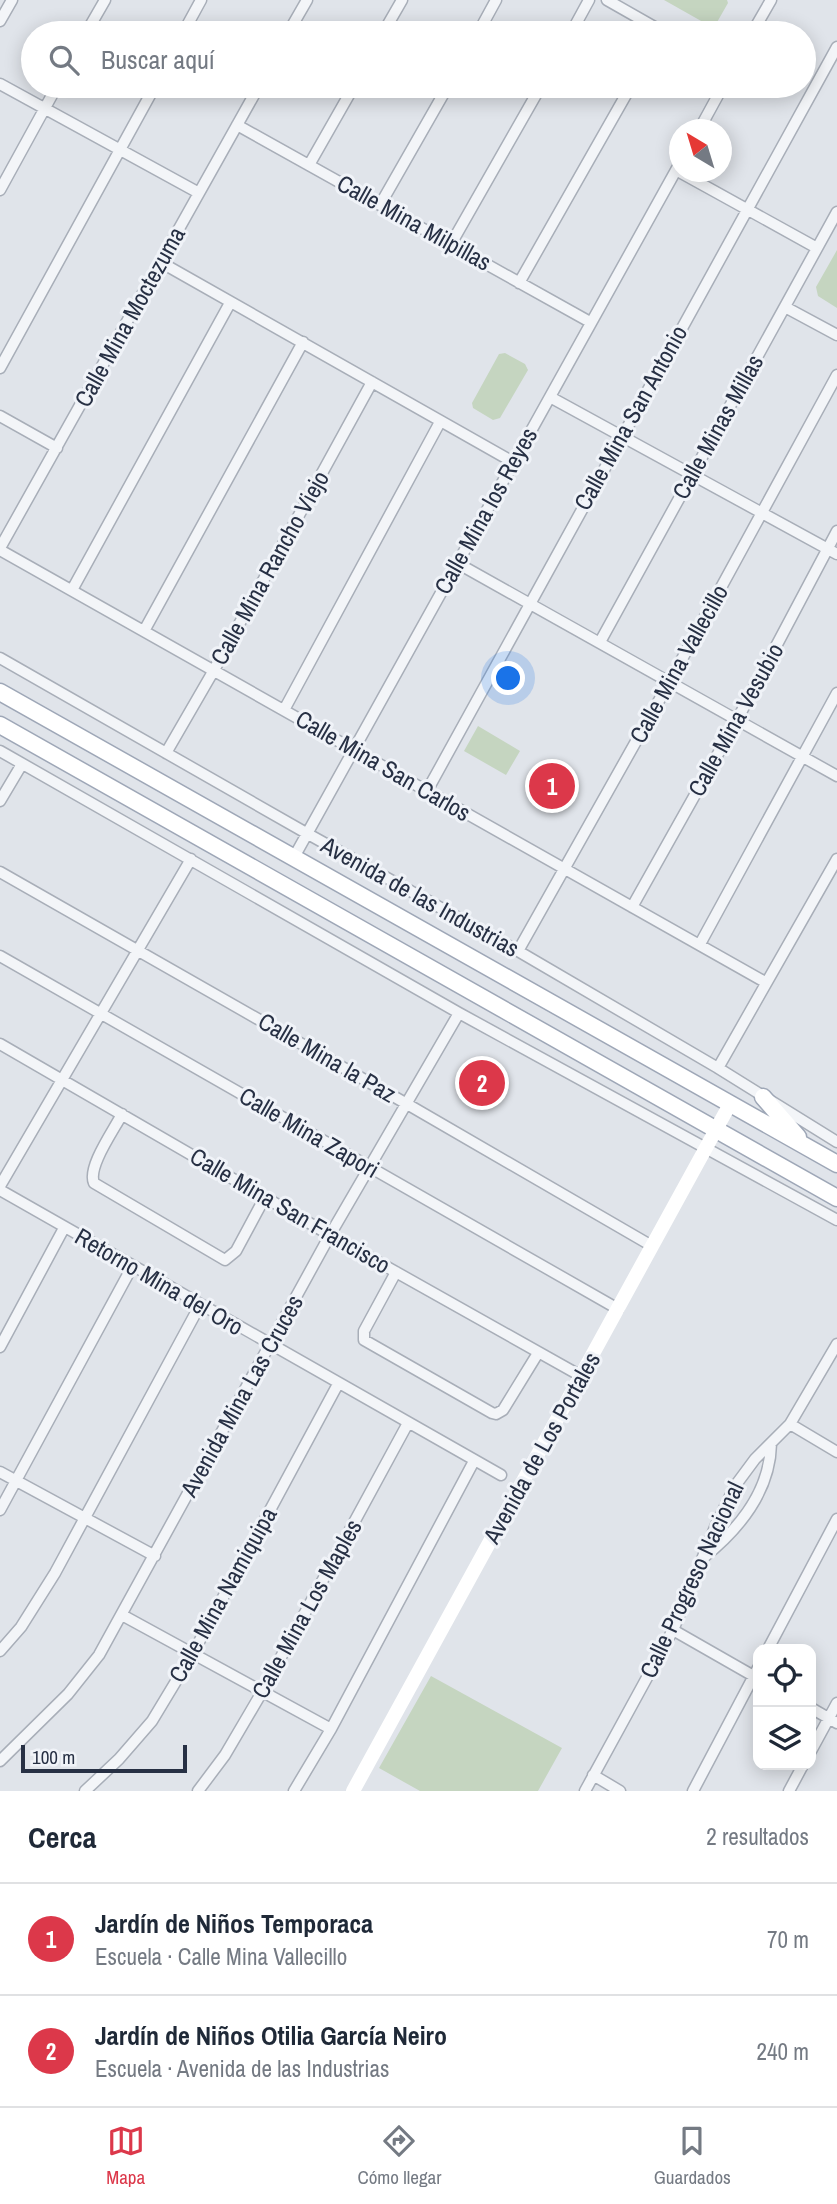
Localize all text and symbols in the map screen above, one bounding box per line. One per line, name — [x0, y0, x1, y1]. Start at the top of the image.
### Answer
search box — [21, 21, 816, 98]
icon: search — [45, 41, 83, 79]
text: Buscar aquí — [101, 42, 215, 77]
north arrow — [669, 119, 732, 182]
street label: Calle Mina Milpillas — [332, 167, 497, 278]
street label: Calle Mina Moctezuma — [66, 221, 192, 412]
street label: Calle Mina San Antonio — [566, 319, 694, 516]
street label: Calle Minas Millas — [664, 348, 770, 505]
street label: Calle Mina los Reyes — [426, 421, 544, 600]
street label: Calle Mina Rancho Viejo — [202, 465, 336, 670]
street label: Calle Mina Vallecillo — [621, 578, 735, 749]
street label: Calle Mina Vesubio — [680, 637, 790, 802]
your location — [491, 661, 525, 695]
street label: Calle Mina San Carlos — [290, 702, 477, 828]
pin: 1 — [529, 760, 575, 812]
street label: Avenida de las Industrias — [315, 828, 525, 964]
street label: Calle Mina la Paz — [253, 1005, 402, 1110]
pin: 2 — [459, 1057, 505, 1109]
street label: Calle Mina Zapori — [234, 1079, 385, 1185]
street label: Calle Mina San Francisco — [184, 1140, 397, 1281]
street label: Retorno Mina del Oro — [70, 1220, 249, 1342]
street label: Avenida Mina Las Cruces — [172, 1289, 310, 1503]
street label: Avenida de Los Portales — [475, 1346, 607, 1550]
street label: Calle Progreso Nacional — [632, 1476, 751, 1683]
street label: Calle Mina Namiquipa — [161, 1501, 284, 1688]
street label: Calle Mina Los Maples — [244, 1513, 369, 1704]
map controls — [753, 1644, 816, 1770]
button: locate — [753, 1644, 816, 1707]
button: layers — [753, 1707, 816, 1770]
scale bar — [21, 1742, 187, 1774]
text: 100 m — [32, 1744, 75, 1770]
text: Cerca — [28, 1817, 96, 1857]
text: 2 resultados — [706, 1821, 809, 1852]
text: Jardín de Niños Temporaca — [95, 1906, 373, 1941]
text: 1 — [46, 1924, 56, 1955]
text: 70 m — [767, 1924, 809, 1955]
text: Escuela · Calle Mina Vallecillo — [95, 1941, 347, 1972]
text: Jardín de Niños Otilia García Neiro — [95, 2018, 447, 2053]
text: 2 — [46, 2036, 56, 2067]
text: 240 m — [757, 2036, 809, 2067]
text: Escuela · Avenida de las Industrias — [95, 2053, 389, 2084]
tab: Mapa — [106, 2122, 145, 2190]
tab: Cómo llegar — [357, 2122, 441, 2190]
tab: Guardados — [654, 2122, 731, 2190]

